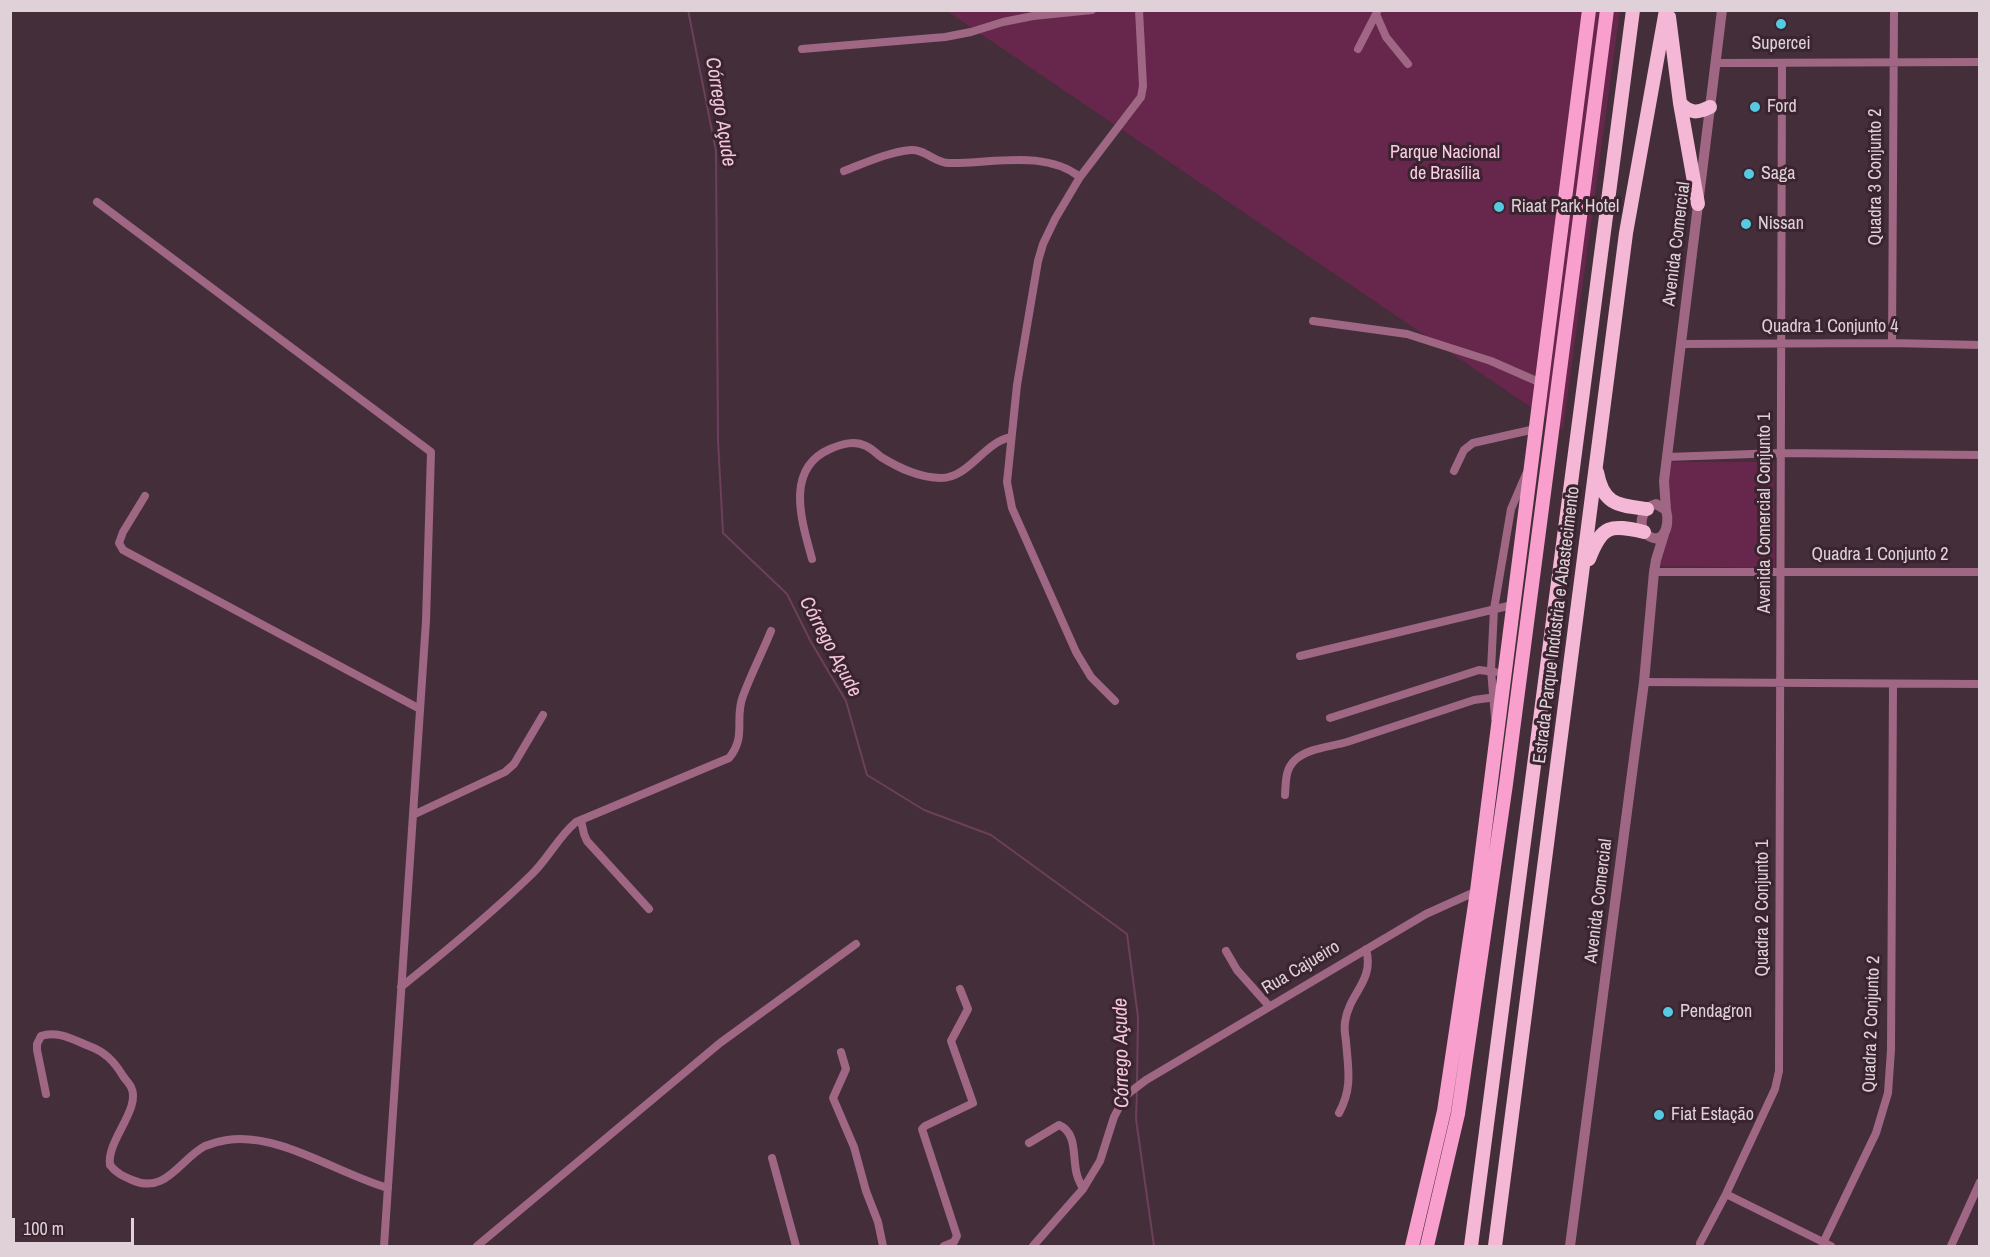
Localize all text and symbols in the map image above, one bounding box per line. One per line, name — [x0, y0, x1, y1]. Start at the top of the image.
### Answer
marker: Supercei — [1774, 17, 1788, 31]
place label: Supercei — [1751, 33, 1811, 55]
water label: Córrego Açude — [700, 56, 740, 168]
place label: Ford — [1767, 96, 1797, 118]
marker: Ford — [1748, 100, 1762, 114]
street label: Quadra 3 Conjunto 2 — [1865, 108, 1887, 246]
park label: Parque Nacional de Brasília — [1390, 142, 1500, 184]
place label: Saga — [1761, 163, 1795, 185]
marker: Saga — [1742, 167, 1756, 181]
street label: Avenida Comercial — [1659, 181, 1695, 307]
place label: Riaat Park Hotel — [1511, 196, 1619, 218]
marker: Riaat Park Hotel — [1492, 200, 1506, 214]
place label: Nissan — [1758, 213, 1804, 235]
marker: Nissan — [1739, 217, 1753, 231]
street label: Quadra 1 Conjunto 4 — [1761, 316, 1899, 338]
street label: Avenida Comercial Conjunto 1 — [1754, 413, 1776, 613]
street label: Estrada Parque Indústria e Abastecimento — [1529, 485, 1585, 765]
street label: Quadra 1 Conjunto 2 — [1811, 544, 1949, 566]
water label: Córrego Açude — [794, 593, 866, 701]
street label: Avenida Comercial — [1581, 838, 1617, 964]
street label: Quadra 2 Conjunto 1 — [1752, 839, 1774, 977]
street label: Rua Cajueiro — [1258, 936, 1344, 1000]
street label: Quadra 2 Conjunto 2 — [1859, 955, 1885, 1093]
water label: Córrego Açude — [1109, 998, 1135, 1108]
place label: Pendagron — [1680, 1001, 1752, 1023]
marker: Pendagron — [1661, 1005, 1675, 1019]
place label: Fiat Estação — [1671, 1104, 1754, 1126]
marker: Fiat Estação — [1652, 1108, 1666, 1122]
scale bar — [15, 1206, 136, 1244]
text: 100 m — [23, 1216, 64, 1241]

